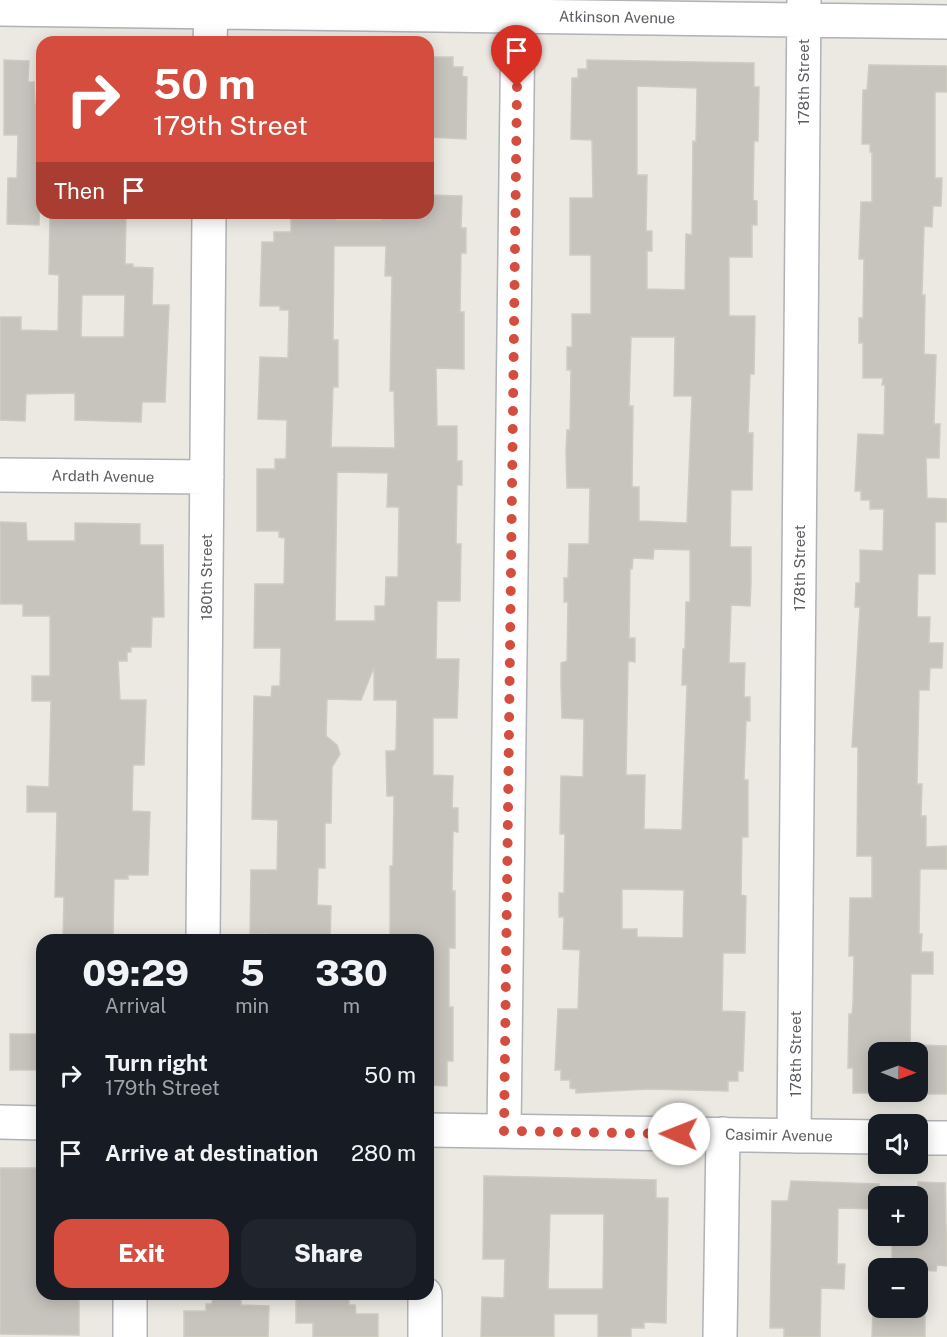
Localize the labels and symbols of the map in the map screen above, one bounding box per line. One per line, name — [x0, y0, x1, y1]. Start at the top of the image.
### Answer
street label: Atkinson Avenue — [559, 7, 675, 27]
pin — [491, 25, 542, 87]
street label: 178th Street — [795, 39, 812, 125]
street label: Ardath Avenue — [51, 467, 155, 485]
street label: 178th Street — [791, 525, 808, 611]
street label: 180th Street — [198, 533, 215, 620]
street label: 178th Street — [787, 1011, 804, 1097]
north arrow — [868, 1042, 928, 1102]
position arrow — [647, 1102, 711, 1166]
street label: Casimir Avenue — [725, 1126, 833, 1144]

